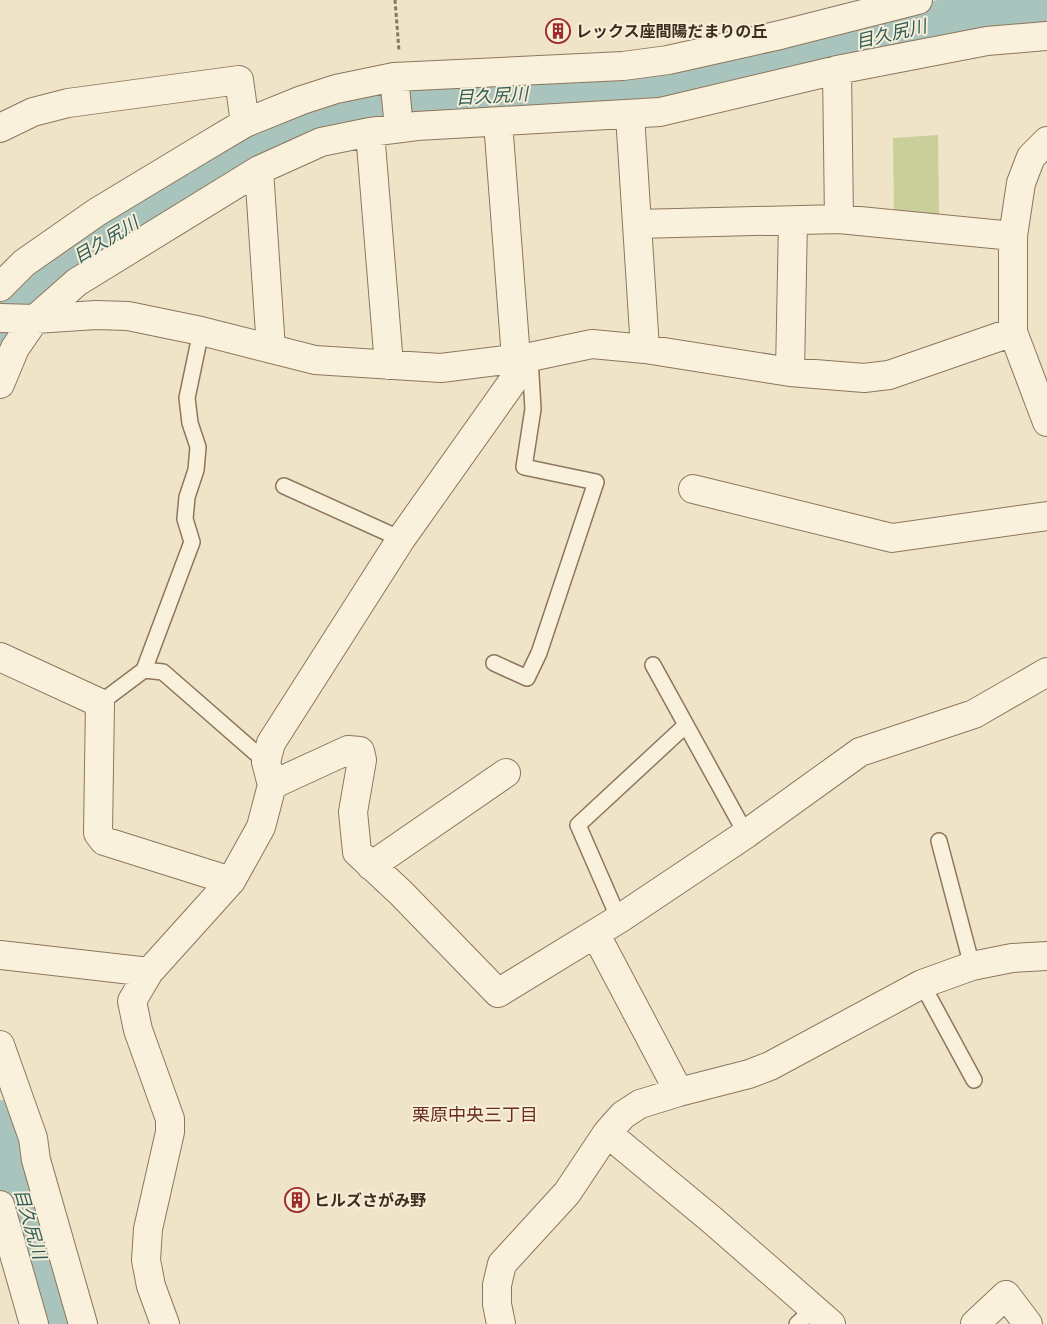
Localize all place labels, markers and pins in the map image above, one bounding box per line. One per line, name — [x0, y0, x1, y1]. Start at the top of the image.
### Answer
building icon: レックス座間陽だまりの丘 — [545, 18, 571, 44]
place label: レックス座間陽だまりの丘 — [576, 22, 767, 41]
building icon: ヒルズさがみ野 — [284, 1187, 310, 1213]
place label: ヒルズさがみ野 — [314, 1191, 426, 1210]

